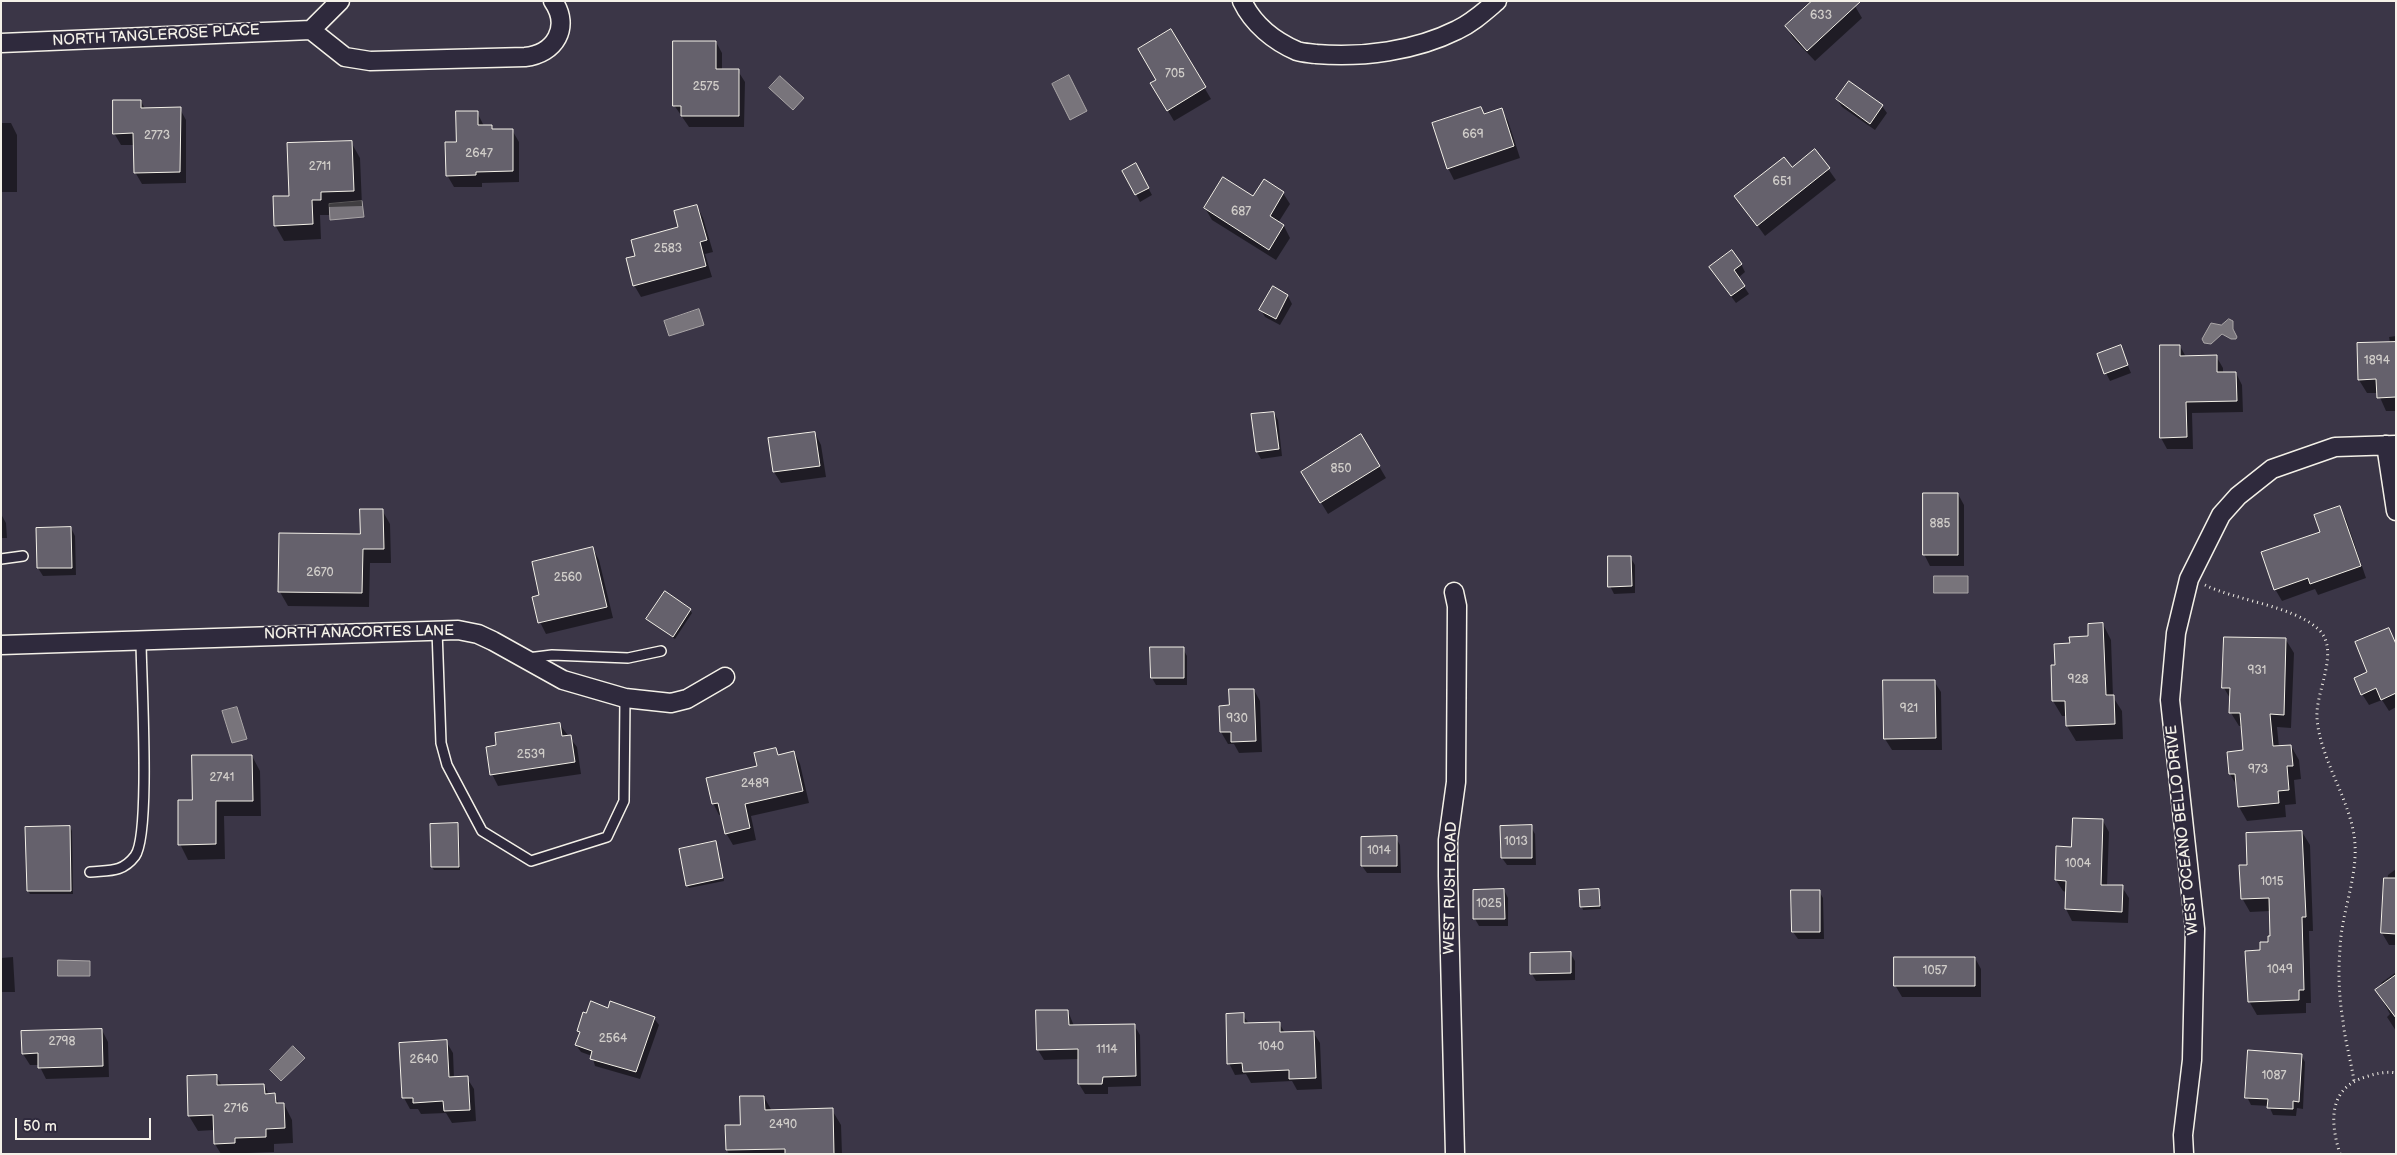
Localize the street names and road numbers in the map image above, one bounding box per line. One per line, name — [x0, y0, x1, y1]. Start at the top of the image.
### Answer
street label: NORTH TANGLEROSE PLACE — [52, 22, 260, 50]
street label: NORTH ANACORTES LANE — [264, 622, 454, 644]
street label: WEST OCEANO BELLO DRIVE — [2163, 724, 2203, 936]
street label: WEST RUSH ROAD — [1441, 821, 1461, 955]

